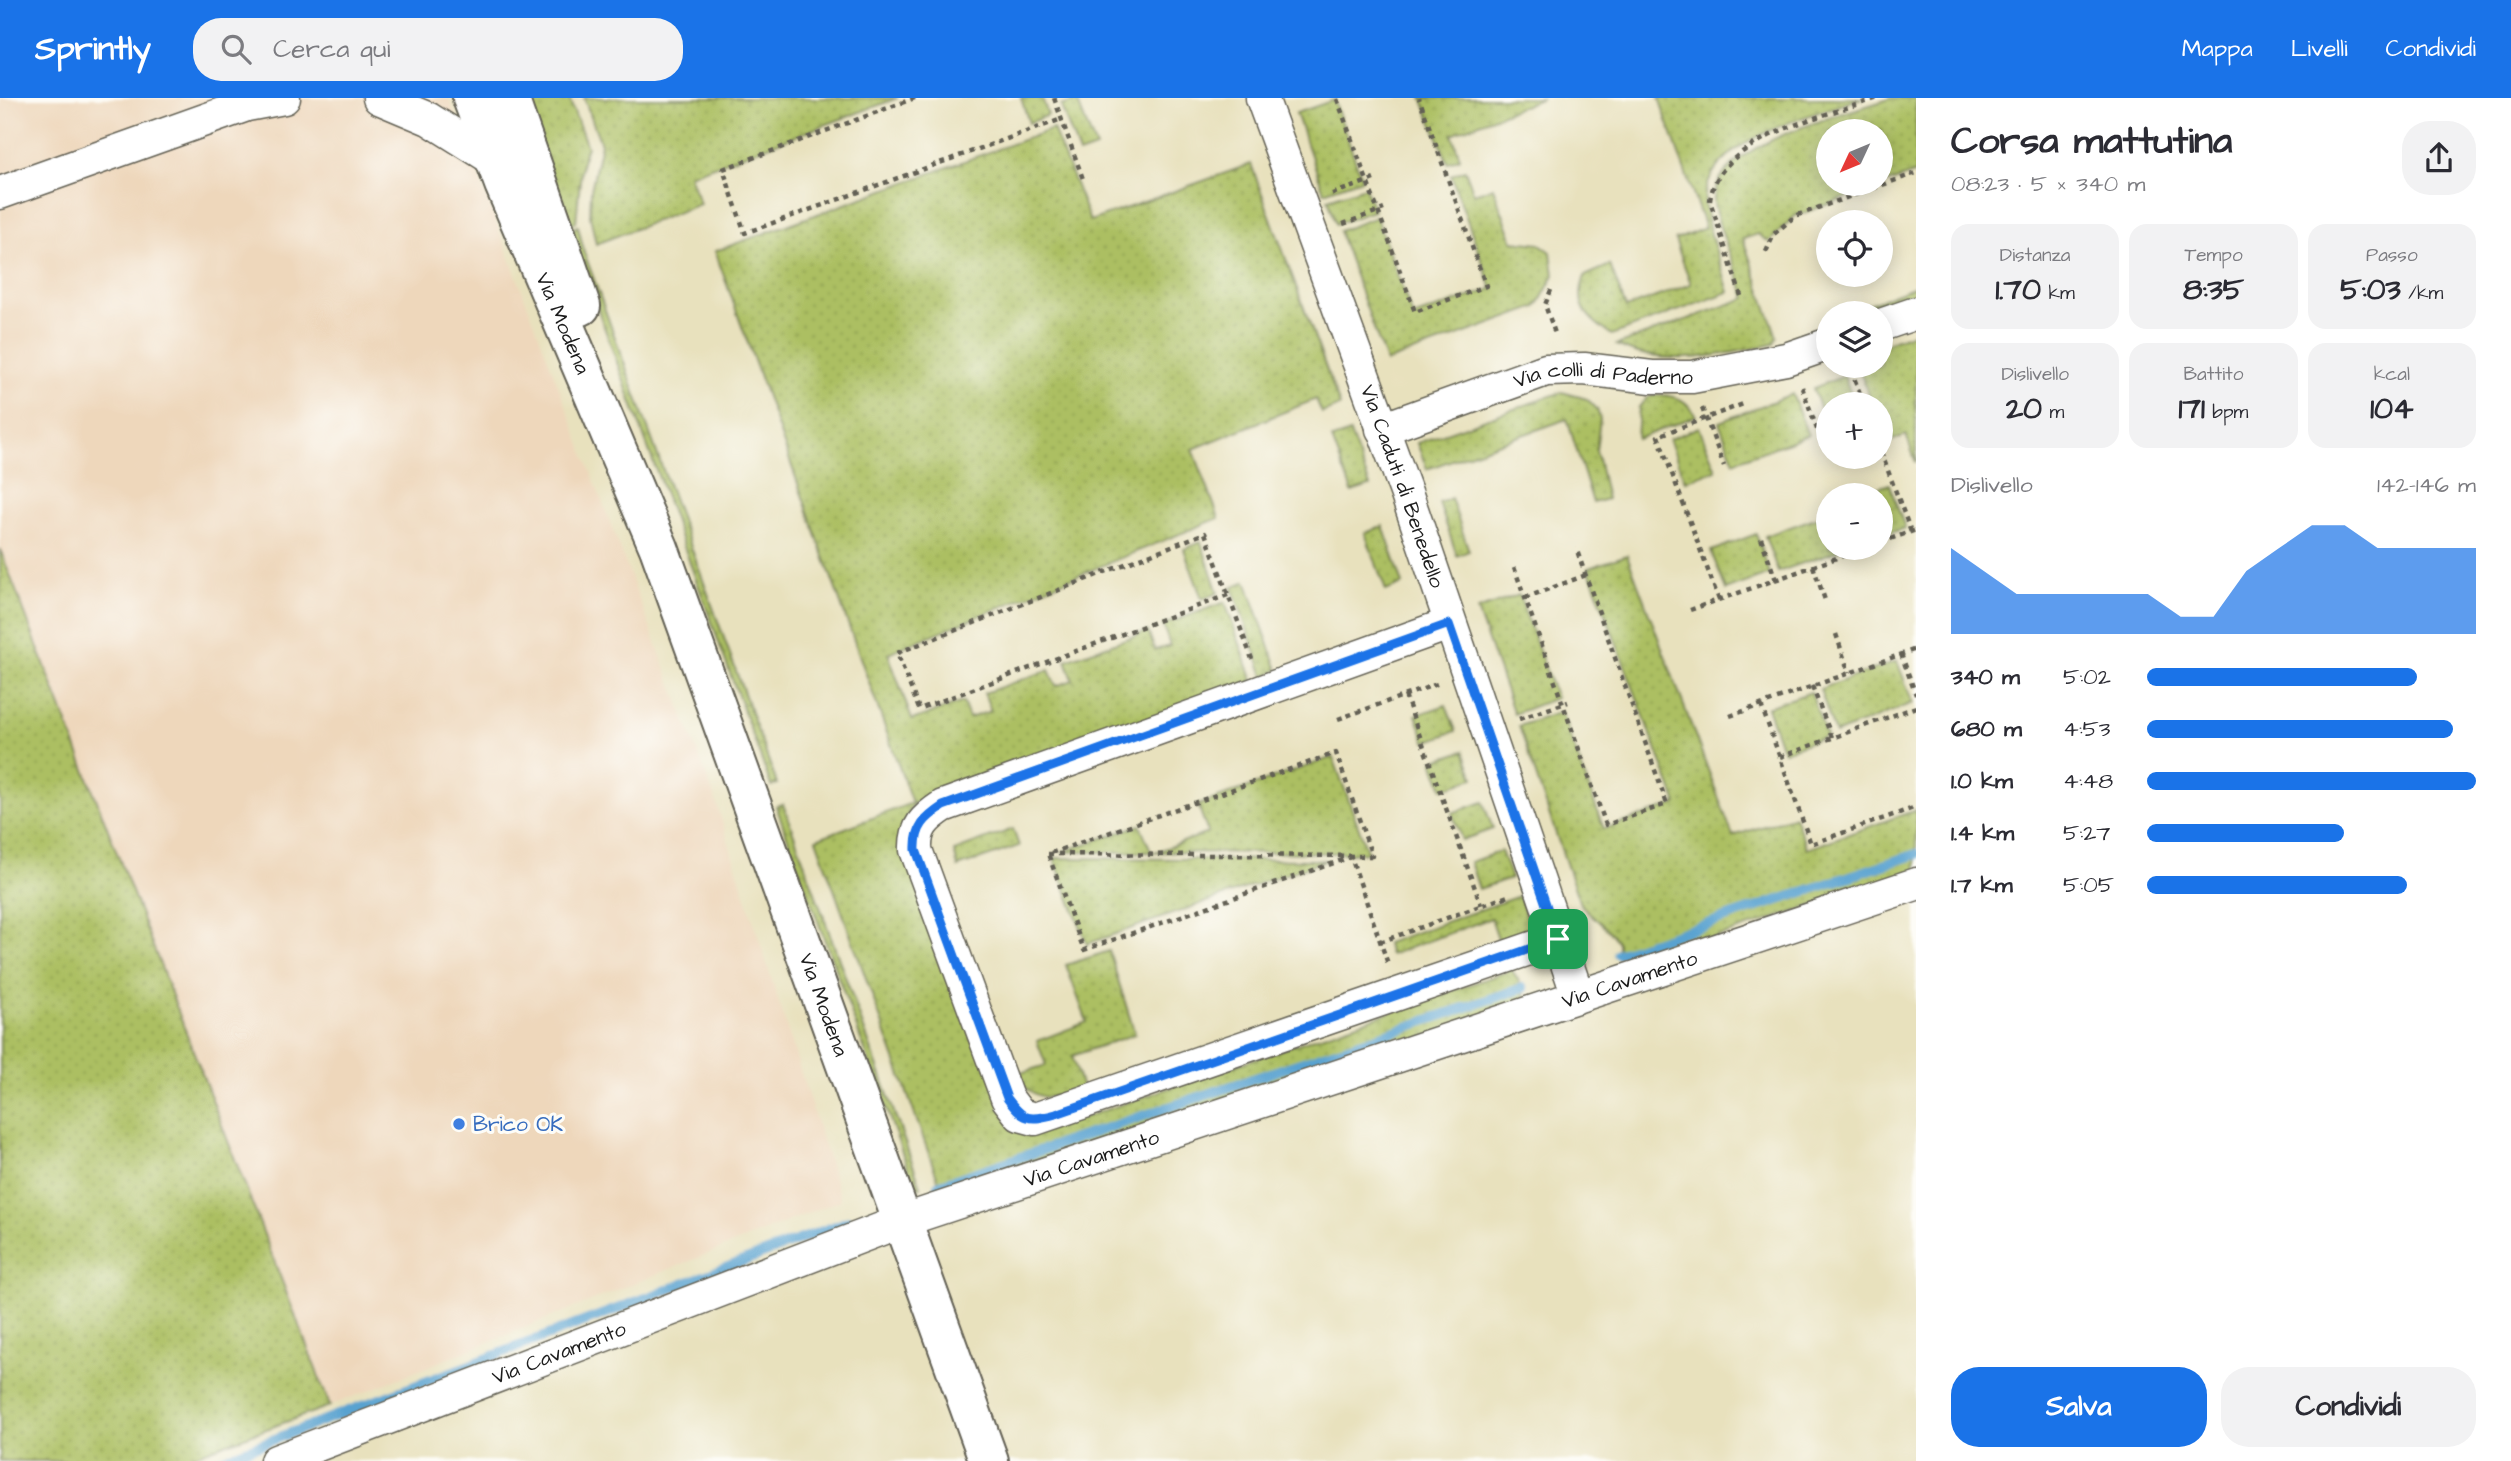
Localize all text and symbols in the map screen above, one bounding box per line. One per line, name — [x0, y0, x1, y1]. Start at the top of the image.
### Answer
search box — [193, 18, 683, 81]
text: Sprintly — [35, 26, 151, 72]
icon: search — [217, 30, 255, 68]
text: Cerca qui — [273, 31, 390, 67]
text: Mappa — [2182, 32, 2253, 66]
text: Livelli — [2291, 32, 2348, 66]
text: Condividi — [2386, 32, 2476, 66]
text: Corsa mattutina — [1951, 116, 2232, 168]
north arrow — [1816, 119, 1894, 196]
map controls — [1816, 119, 1893, 560]
button: share — [2402, 121, 2476, 195]
text: 08:23 · 5 × 340 m — [1951, 168, 2145, 200]
button: locate — [1816, 210, 1893, 287]
text: Distanza — [2000, 242, 2070, 269]
text: Tempo — [2184, 242, 2243, 269]
text: Passo — [2366, 242, 2418, 269]
street label: Via Modena — [529, 268, 598, 379]
text: 1.70 — [1995, 269, 2041, 311]
text: 8:35 — [2183, 269, 2244, 311]
text: 5:03 — [2340, 269, 2401, 311]
text: km — [2041, 280, 2075, 307]
text: /km — [2401, 280, 2443, 307]
button: layers — [1816, 301, 1893, 378]
street label: Via colli di Paderno — [1509, 354, 1693, 395]
text: Dislivello — [2001, 361, 2069, 388]
text: Battito — [2184, 361, 2243, 388]
text: kcal — [2374, 361, 2410, 388]
street label: Via Caduti di Benedello — [1353, 381, 1452, 592]
text: 20 — [2006, 388, 2042, 430]
text: 171 — [2179, 388, 2205, 430]
text: 104 — [2370, 388, 2413, 430]
button: + — [1816, 392, 1893, 469]
text: m — [2042, 399, 2064, 426]
text: bpm — [2205, 399, 2248, 426]
text: Dislivello — [1951, 469, 2033, 501]
text: 142–146 m — [2377, 469, 2476, 501]
button: − — [1816, 483, 1893, 560]
text: 340 m — [1951, 661, 2020, 693]
text: 5:02 — [2063, 661, 2111, 693]
text: 680 m — [1951, 713, 2022, 745]
text: 4:53 — [2063, 713, 2110, 745]
text: 1.0 km — [1951, 765, 2013, 797]
text: 4:48 — [2063, 765, 2113, 797]
text: 1.4 km — [1951, 817, 2014, 849]
text: 5:27 — [2063, 817, 2110, 849]
text: 1.7 km — [1951, 869, 2013, 901]
text: 5:05 — [2063, 869, 2114, 901]
pin — [1528, 909, 1588, 969]
icon: arrive — [1539, 920, 1577, 958]
street label: Via Cavamento — [1558, 943, 1701, 1015]
street label: Via Modena — [792, 949, 856, 1061]
place label: Brico OK — [473, 1110, 563, 1139]
marker: Brico OK — [451, 1116, 467, 1132]
street label: Via Cavamento — [1020, 1122, 1163, 1194]
street label: Via Cavamento — [488, 1314, 630, 1391]
button: Salva — [1951, 1367, 2207, 1447]
button: Condividi — [2221, 1367, 2476, 1447]

